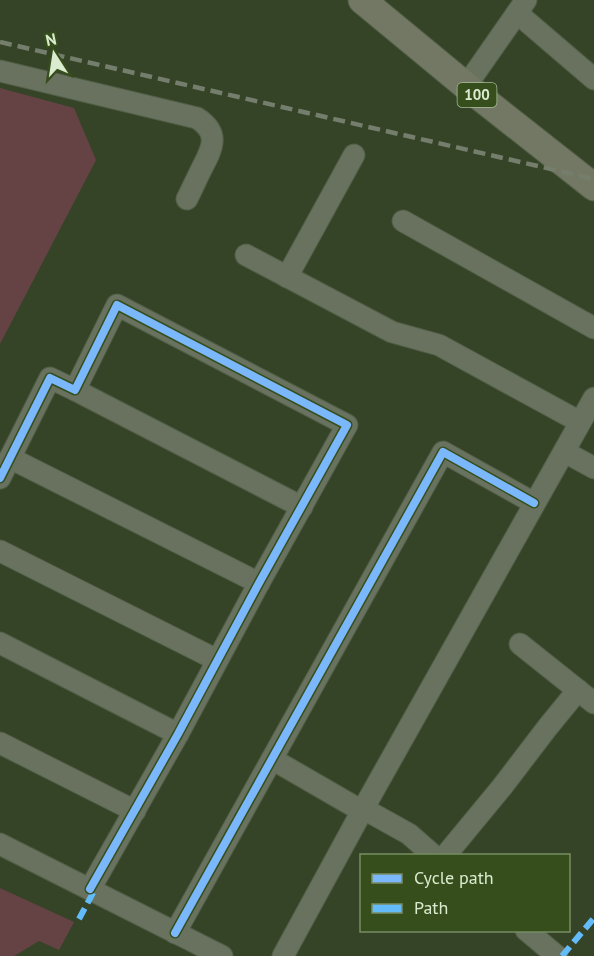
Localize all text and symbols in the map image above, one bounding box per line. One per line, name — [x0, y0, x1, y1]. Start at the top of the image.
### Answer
north arrow — [24, 24, 84, 84]
text: N — [44, 28, 58, 50]
road number: 100 — [458, 83, 496, 107]
legend — [360, 854, 570, 932]
text: Cycle path — [414, 866, 494, 889]
text: Path — [414, 896, 448, 919]

